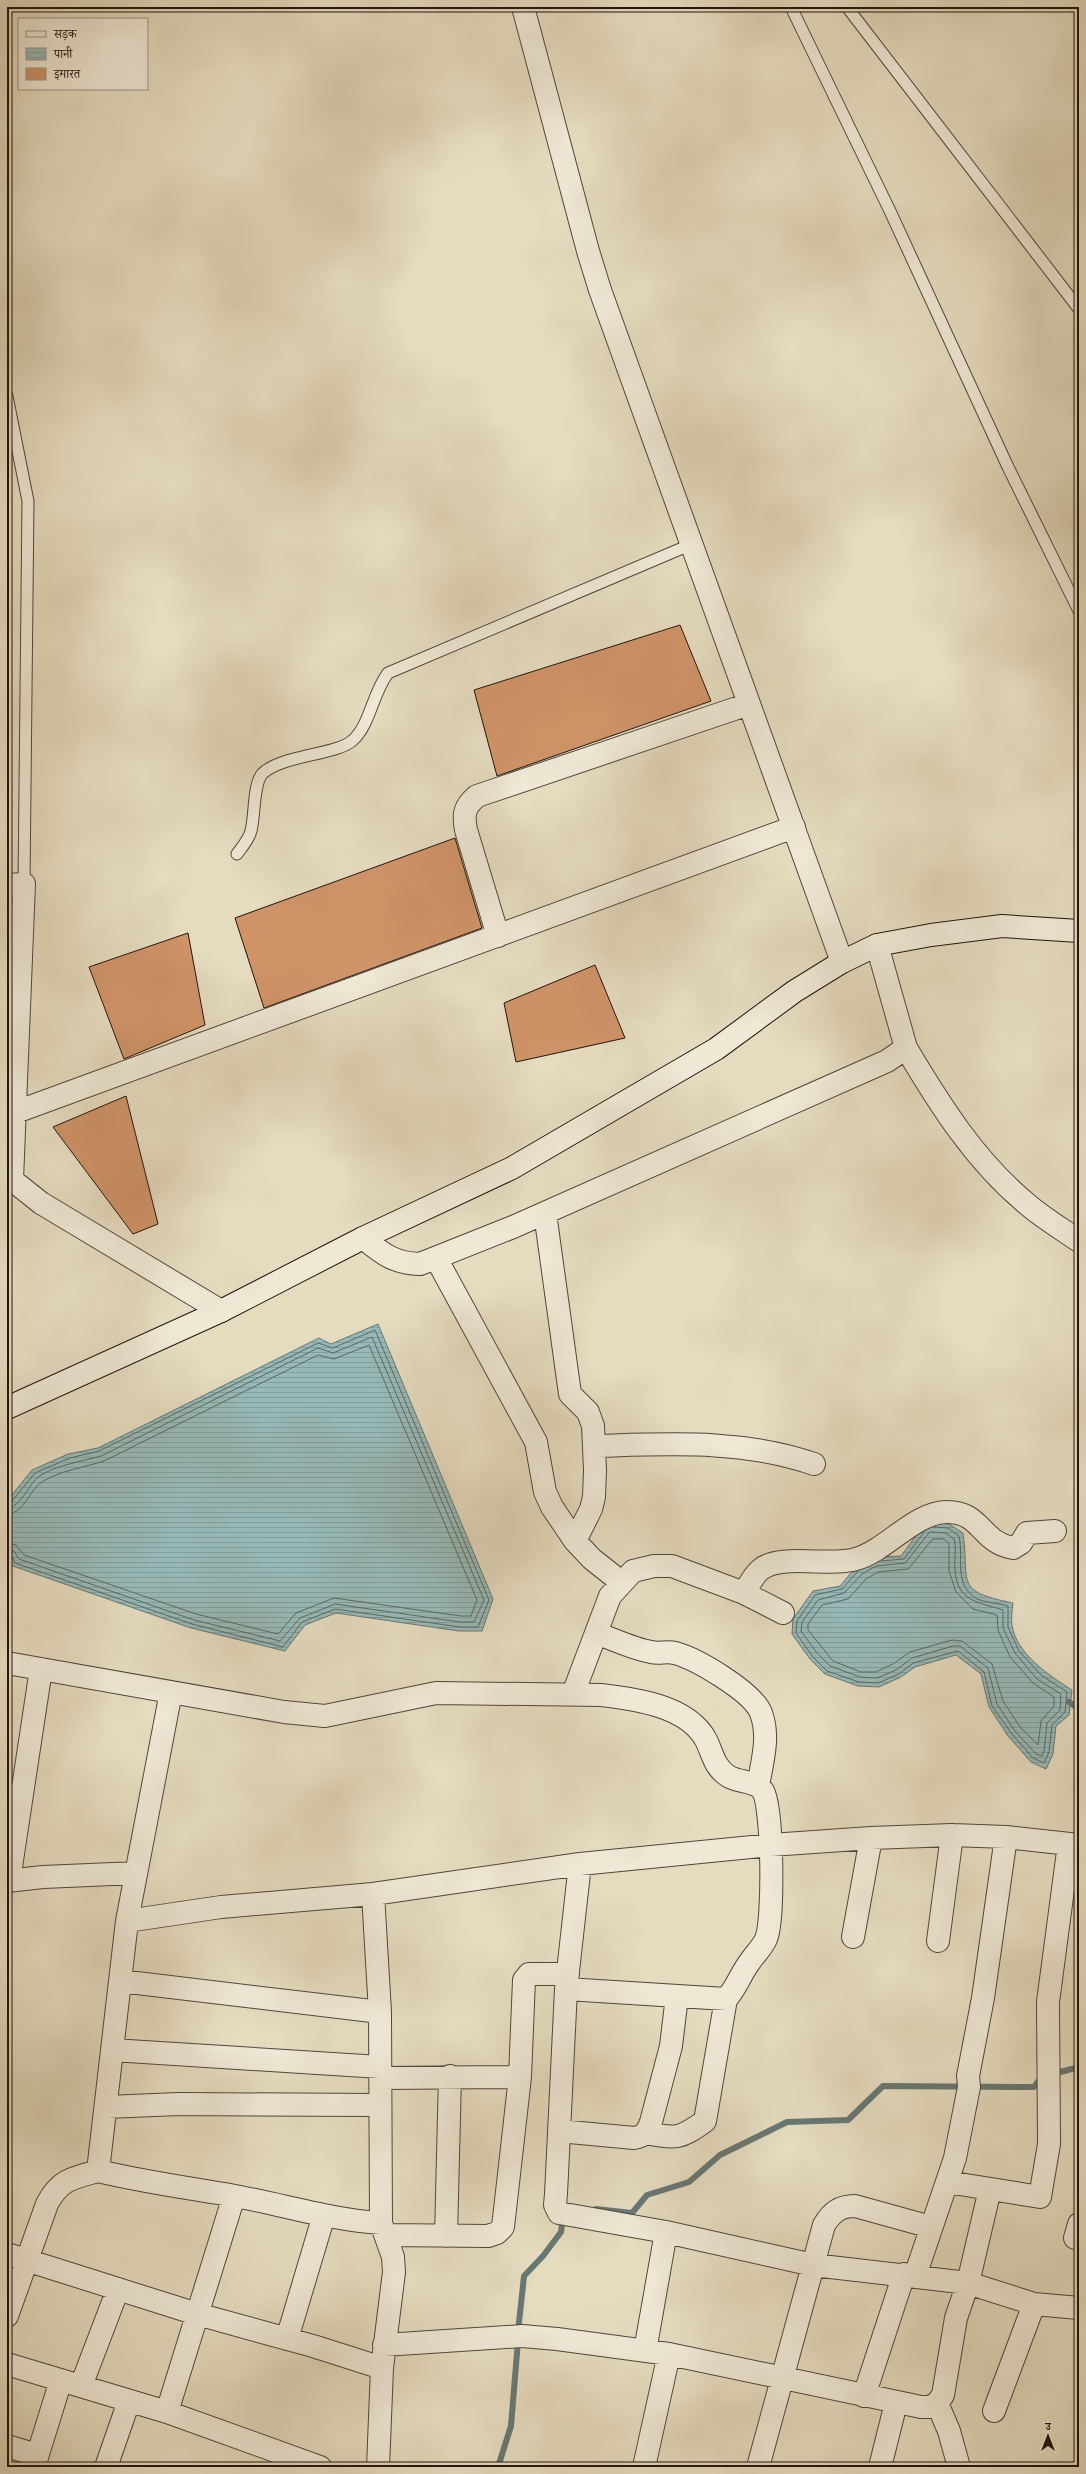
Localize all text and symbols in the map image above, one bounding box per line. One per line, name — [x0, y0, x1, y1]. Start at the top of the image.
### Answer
legend — [18, 18, 148, 90]
text: सड़क — [53, 29, 78, 41]
text: पानी — [53, 46, 73, 61]
text: इमारत — [53, 69, 81, 81]
north arrow — [1028, 2416, 1068, 2456]
text: उ — [1044, 2422, 1052, 2433]

